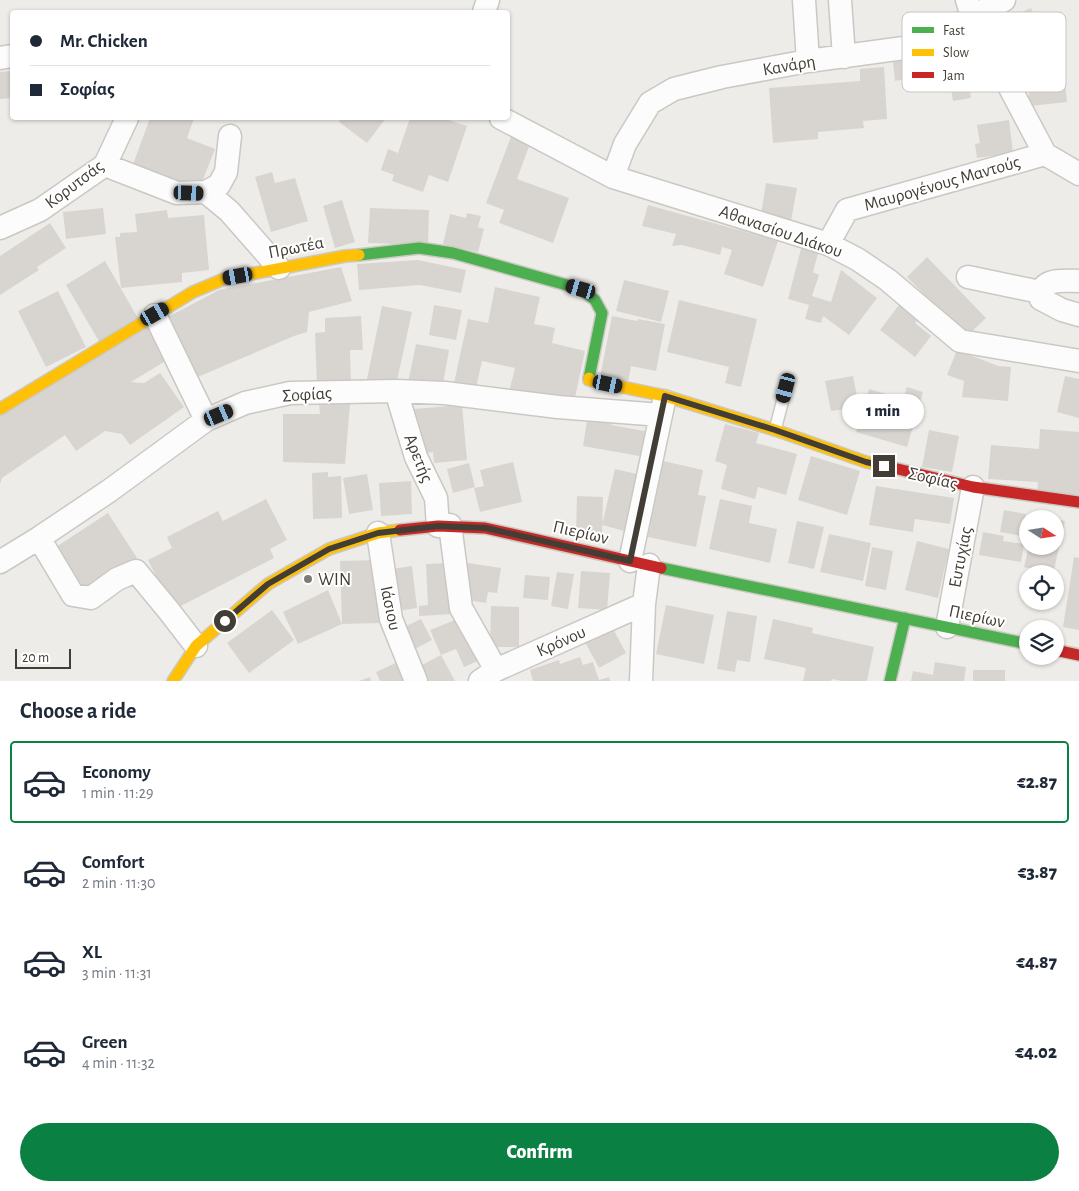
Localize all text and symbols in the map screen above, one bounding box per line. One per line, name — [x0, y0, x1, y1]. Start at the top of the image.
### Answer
legend — [902, 12, 1066, 92]
text: Fast — [943, 24, 965, 38]
text: Mr. Chicken — [60, 32, 148, 51]
text: Slow — [943, 46, 970, 60]
street label: Κανάρη — [761, 52, 817, 79]
text: Jam — [943, 69, 965, 83]
text: Σοφίας — [60, 80, 115, 99]
street label: Μαυρογένους Μαντούς — [862, 153, 1022, 215]
street label: Κορυτσάς — [42, 157, 107, 212]
car — [173, 185, 204, 201]
street label: Αθανασίου Διάκου — [717, 201, 845, 261]
street label: Πρωτέα — [267, 234, 326, 262]
car — [221, 266, 254, 286]
car — [564, 278, 597, 300]
car — [138, 300, 171, 328]
car — [774, 372, 797, 404]
car — [591, 374, 624, 394]
street label: Σοφίας — [281, 383, 333, 406]
callout: 1 min — [843, 394, 925, 428]
car — [202, 402, 235, 428]
text: 1 min — [866, 403, 900, 419]
street label: Αρετής — [400, 432, 436, 485]
route end — [873, 455, 895, 477]
street label: Σοφίας — [906, 464, 959, 493]
north arrow — [1019, 510, 1064, 555]
map controls — [1019, 510, 1064, 665]
street label: Πιερίων — [551, 517, 611, 548]
street label: Ευτυχίας — [945, 525, 976, 589]
button: locate — [1019, 565, 1064, 610]
place label: WIN — [318, 571, 351, 589]
marker: WIN — [302, 573, 314, 585]
street label: Ιάσιου — [377, 584, 404, 632]
street label: Πιερίων — [947, 601, 1007, 632]
route start — [214, 610, 236, 632]
button: layers — [1019, 620, 1064, 665]
street label: Κρόνου — [534, 623, 589, 661]
scale bar — [15, 646, 71, 669]
text: 20 m — [22, 651, 49, 665]
text: Choose a ride — [20, 700, 136, 722]
icon: car — [22, 760, 67, 805]
text: Economy — [82, 763, 151, 782]
text: €2.87 — [1017, 773, 1057, 792]
text: 1 min · 11:29 — [82, 785, 154, 801]
icon: car — [22, 850, 67, 895]
text: Comfort — [82, 853, 144, 872]
text: €3.87 — [1018, 863, 1057, 882]
text: 2 min · 11:30 — [82, 875, 156, 891]
icon: car — [22, 940, 67, 985]
text: XL — [82, 943, 102, 962]
text: €4.87 — [1016, 953, 1057, 972]
text: 3 min · 11:31 — [82, 965, 152, 981]
icon: car — [22, 1030, 67, 1075]
text: Green — [82, 1033, 128, 1052]
text: €4.02 — [1015, 1043, 1057, 1062]
text: 4 min · 11:32 — [82, 1055, 155, 1071]
button: Confirm — [20, 1123, 1059, 1181]

